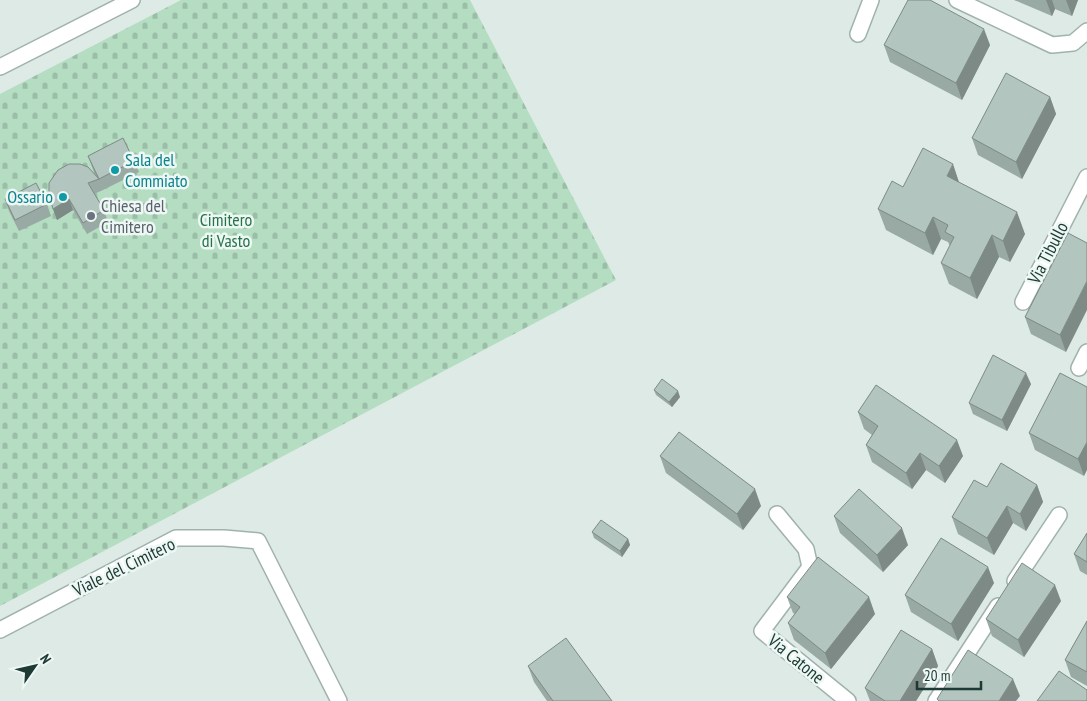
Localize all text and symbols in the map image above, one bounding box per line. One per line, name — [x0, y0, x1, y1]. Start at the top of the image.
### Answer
place label: Sala del Commiato — [125, 148, 188, 192]
marker: Sala del Commiato — [109, 164, 121, 176]
place label: Ossario — [7, 185, 53, 208]
marker: Ossario — [57, 191, 69, 203]
place label: Chiesa del Cimitero — [101, 194, 166, 238]
park label: Cimitero di Vasto — [200, 208, 253, 252]
marker: Chiesa del Cimitero — [85, 210, 97, 222]
street label: Via Tibullo — [1022, 218, 1073, 289]
street label: Viale del Cimitero — [68, 532, 179, 602]
street label: Via Catone — [763, 628, 829, 688]
north arrow — [10, 641, 60, 691]
text: N — [36, 651, 55, 667]
scale bar — [917, 658, 981, 690]
text: 20 m — [924, 666, 950, 685]

